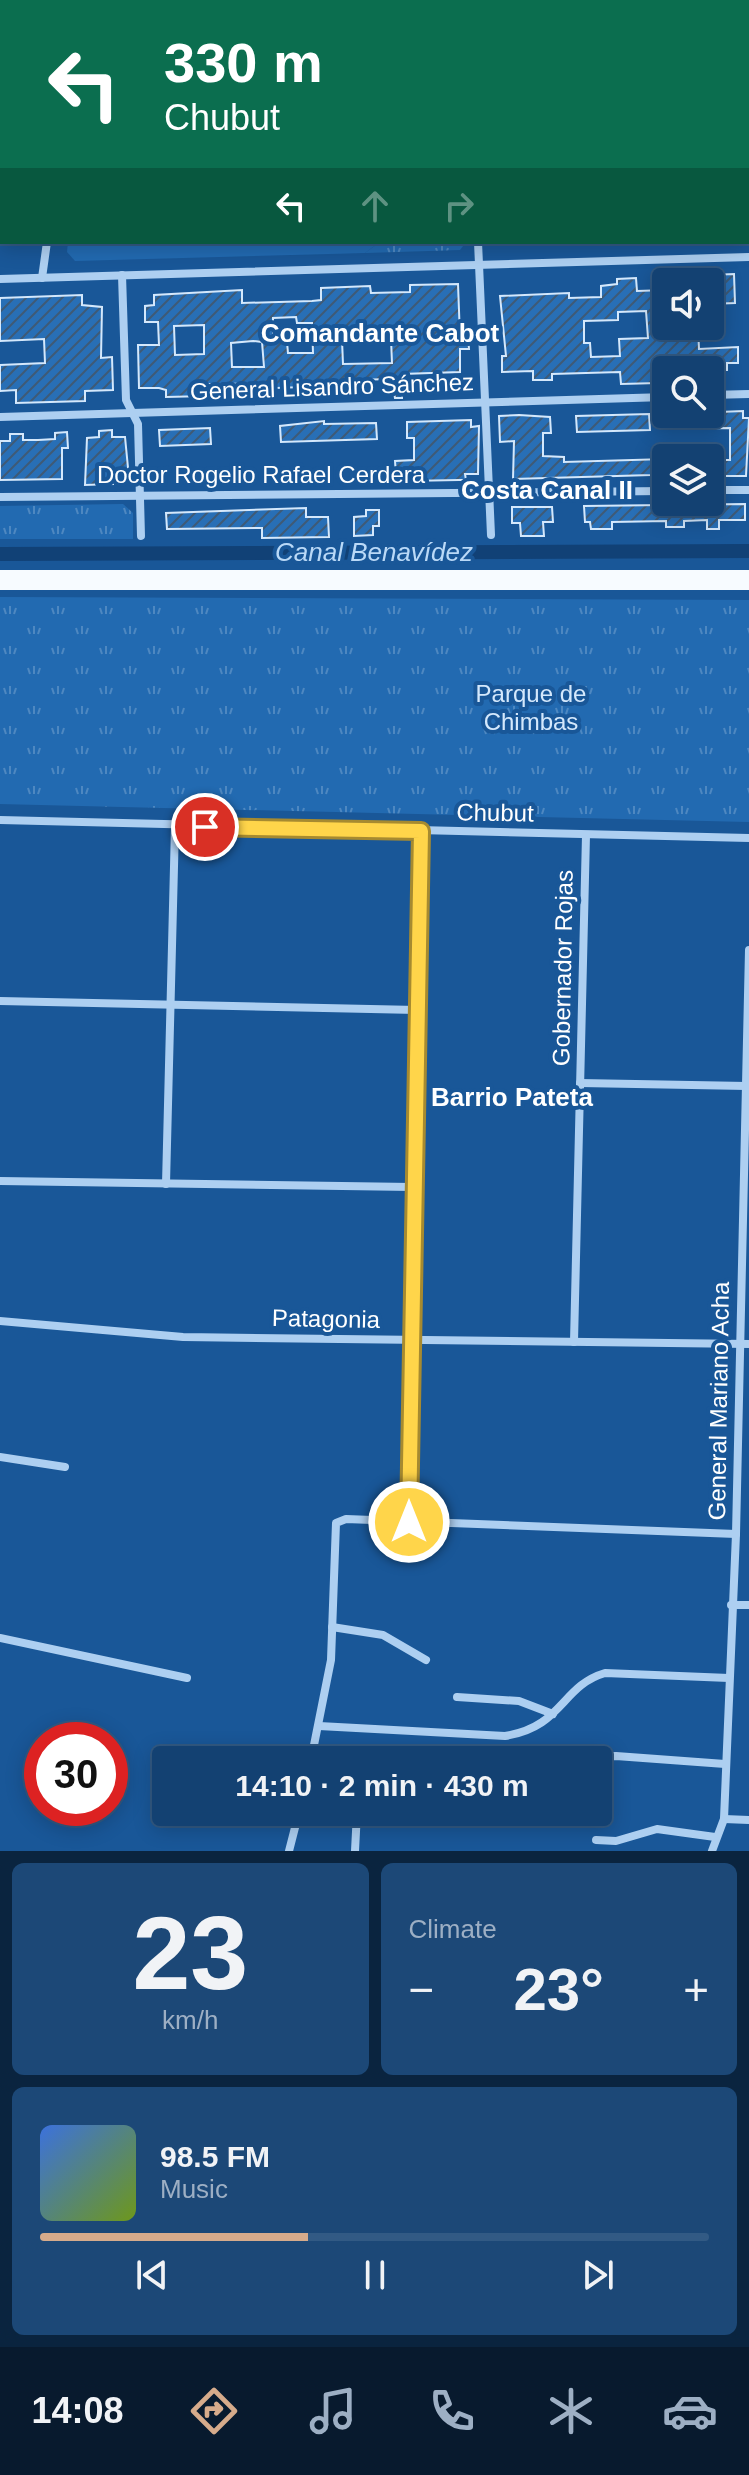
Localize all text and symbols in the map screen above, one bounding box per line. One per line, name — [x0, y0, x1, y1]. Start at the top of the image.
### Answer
text: 330 m — [164, 31, 323, 94]
icon: left — [32, 32, 136, 136]
text: Chubut — [164, 97, 280, 138]
icon: left — [269, 184, 313, 228]
icon: ahead — [353, 184, 397, 228]
icon: right — [437, 184, 481, 228]
map controls — [652, 268, 724, 516]
button: sound — [652, 268, 724, 340]
district label: Comandante Cabot — [261, 318, 500, 348]
button: search — [652, 356, 724, 428]
street label: General Lisandro Sánchez — [190, 368, 474, 405]
button: layers — [652, 444, 724, 516]
street label: Doctor Rogelio Rafael Cerdera — [97, 461, 426, 488]
district label: Costa Canal II — [461, 475, 633, 505]
water label: Canal Benavídez — [275, 537, 473, 567]
park label: Parque de Chimbas — [476, 680, 586, 735]
pin — [171, 793, 239, 861]
street label: Chubut — [456, 798, 534, 827]
icon: arrive — [183, 805, 227, 849]
street label: Gobernador Rojas — [547, 870, 578, 1066]
district label: Barrio Pateta — [431, 1082, 593, 1112]
street label: General Mariano Acha — [703, 1281, 734, 1521]
street label: Patagonia — [272, 1304, 381, 1333]
position arrow — [367, 1480, 451, 1564]
speed limit sign: 30 — [24, 1722, 128, 1826]
text: 14:10 · 2 min · 430 m — [235, 1769, 529, 1802]
text: 23 — [132, 1895, 248, 2011]
text: Climate — [409, 1914, 497, 1944]
text: 23° — [513, 1956, 604, 2023]
text: − — [409, 1965, 434, 2014]
text: + — [683, 1965, 709, 2014]
text: km/h — [162, 2005, 218, 2035]
text: 98.5 FM — [160, 2140, 270, 2173]
text: Music — [160, 2174, 228, 2204]
icon: previous — [130, 2253, 174, 2297]
icon: pause — [353, 2253, 397, 2297]
icon: next — [576, 2253, 620, 2297]
icon: directions — [186, 2383, 242, 2439]
icon: music — [305, 2383, 361, 2439]
icon: phone — [424, 2383, 480, 2439]
icon: climate — [543, 2383, 599, 2439]
icon: car — [662, 2383, 718, 2439]
text: 14:08 — [31, 2390, 123, 2431]

